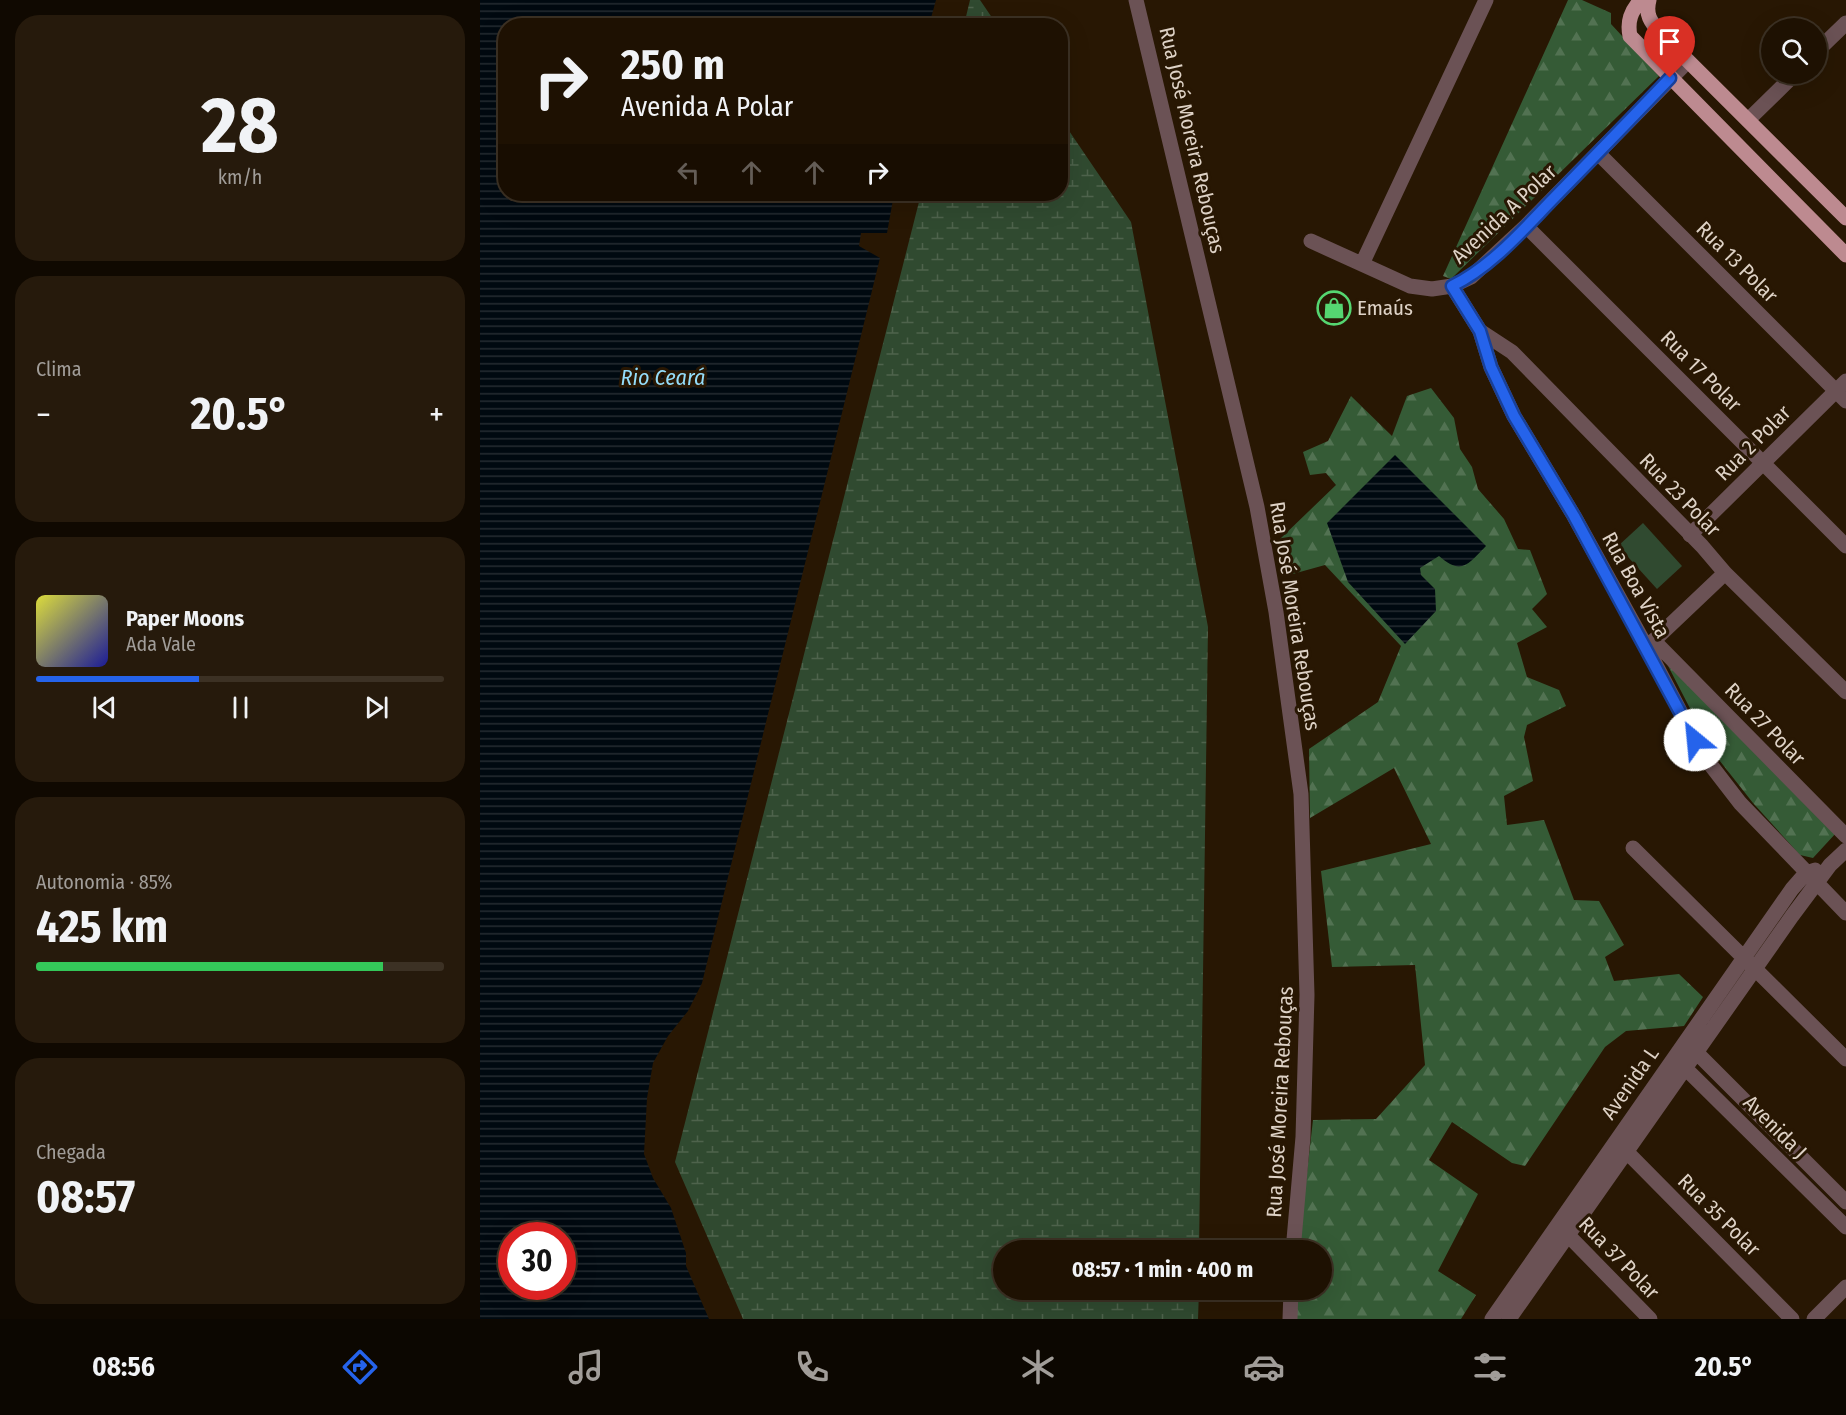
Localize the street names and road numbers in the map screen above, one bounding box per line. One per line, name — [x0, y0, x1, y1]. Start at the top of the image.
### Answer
street label: Rua José Moreira Rebouças — [1153, 24, 1231, 256]
street label: Avenida A Polar — [1446, 158, 1562, 269]
street label: Rua 13 Polar — [1691, 216, 1784, 309]
street label: Rua 17 Polar — [1655, 325, 1747, 417]
street label: Rua 2 Polar — [1710, 399, 1797, 486]
street label: Rua 23 Polar — [1634, 448, 1727, 543]
street label: Rua José Moreira Rebouças — [1264, 500, 1326, 732]
street label: Rua Boa Vista — [1596, 527, 1676, 643]
street label: Rua 27 Polar — [1719, 677, 1811, 771]
street label: Rua José Moreira Rebouças — [1261, 986, 1299, 1218]
street label: Avenida L — [1596, 1041, 1665, 1124]
street label: Avenida J — [1738, 1090, 1812, 1164]
street label: Rua 35 Polar — [1672, 1168, 1766, 1262]
street label: Rua 37 Polar — [1573, 1211, 1665, 1305]

